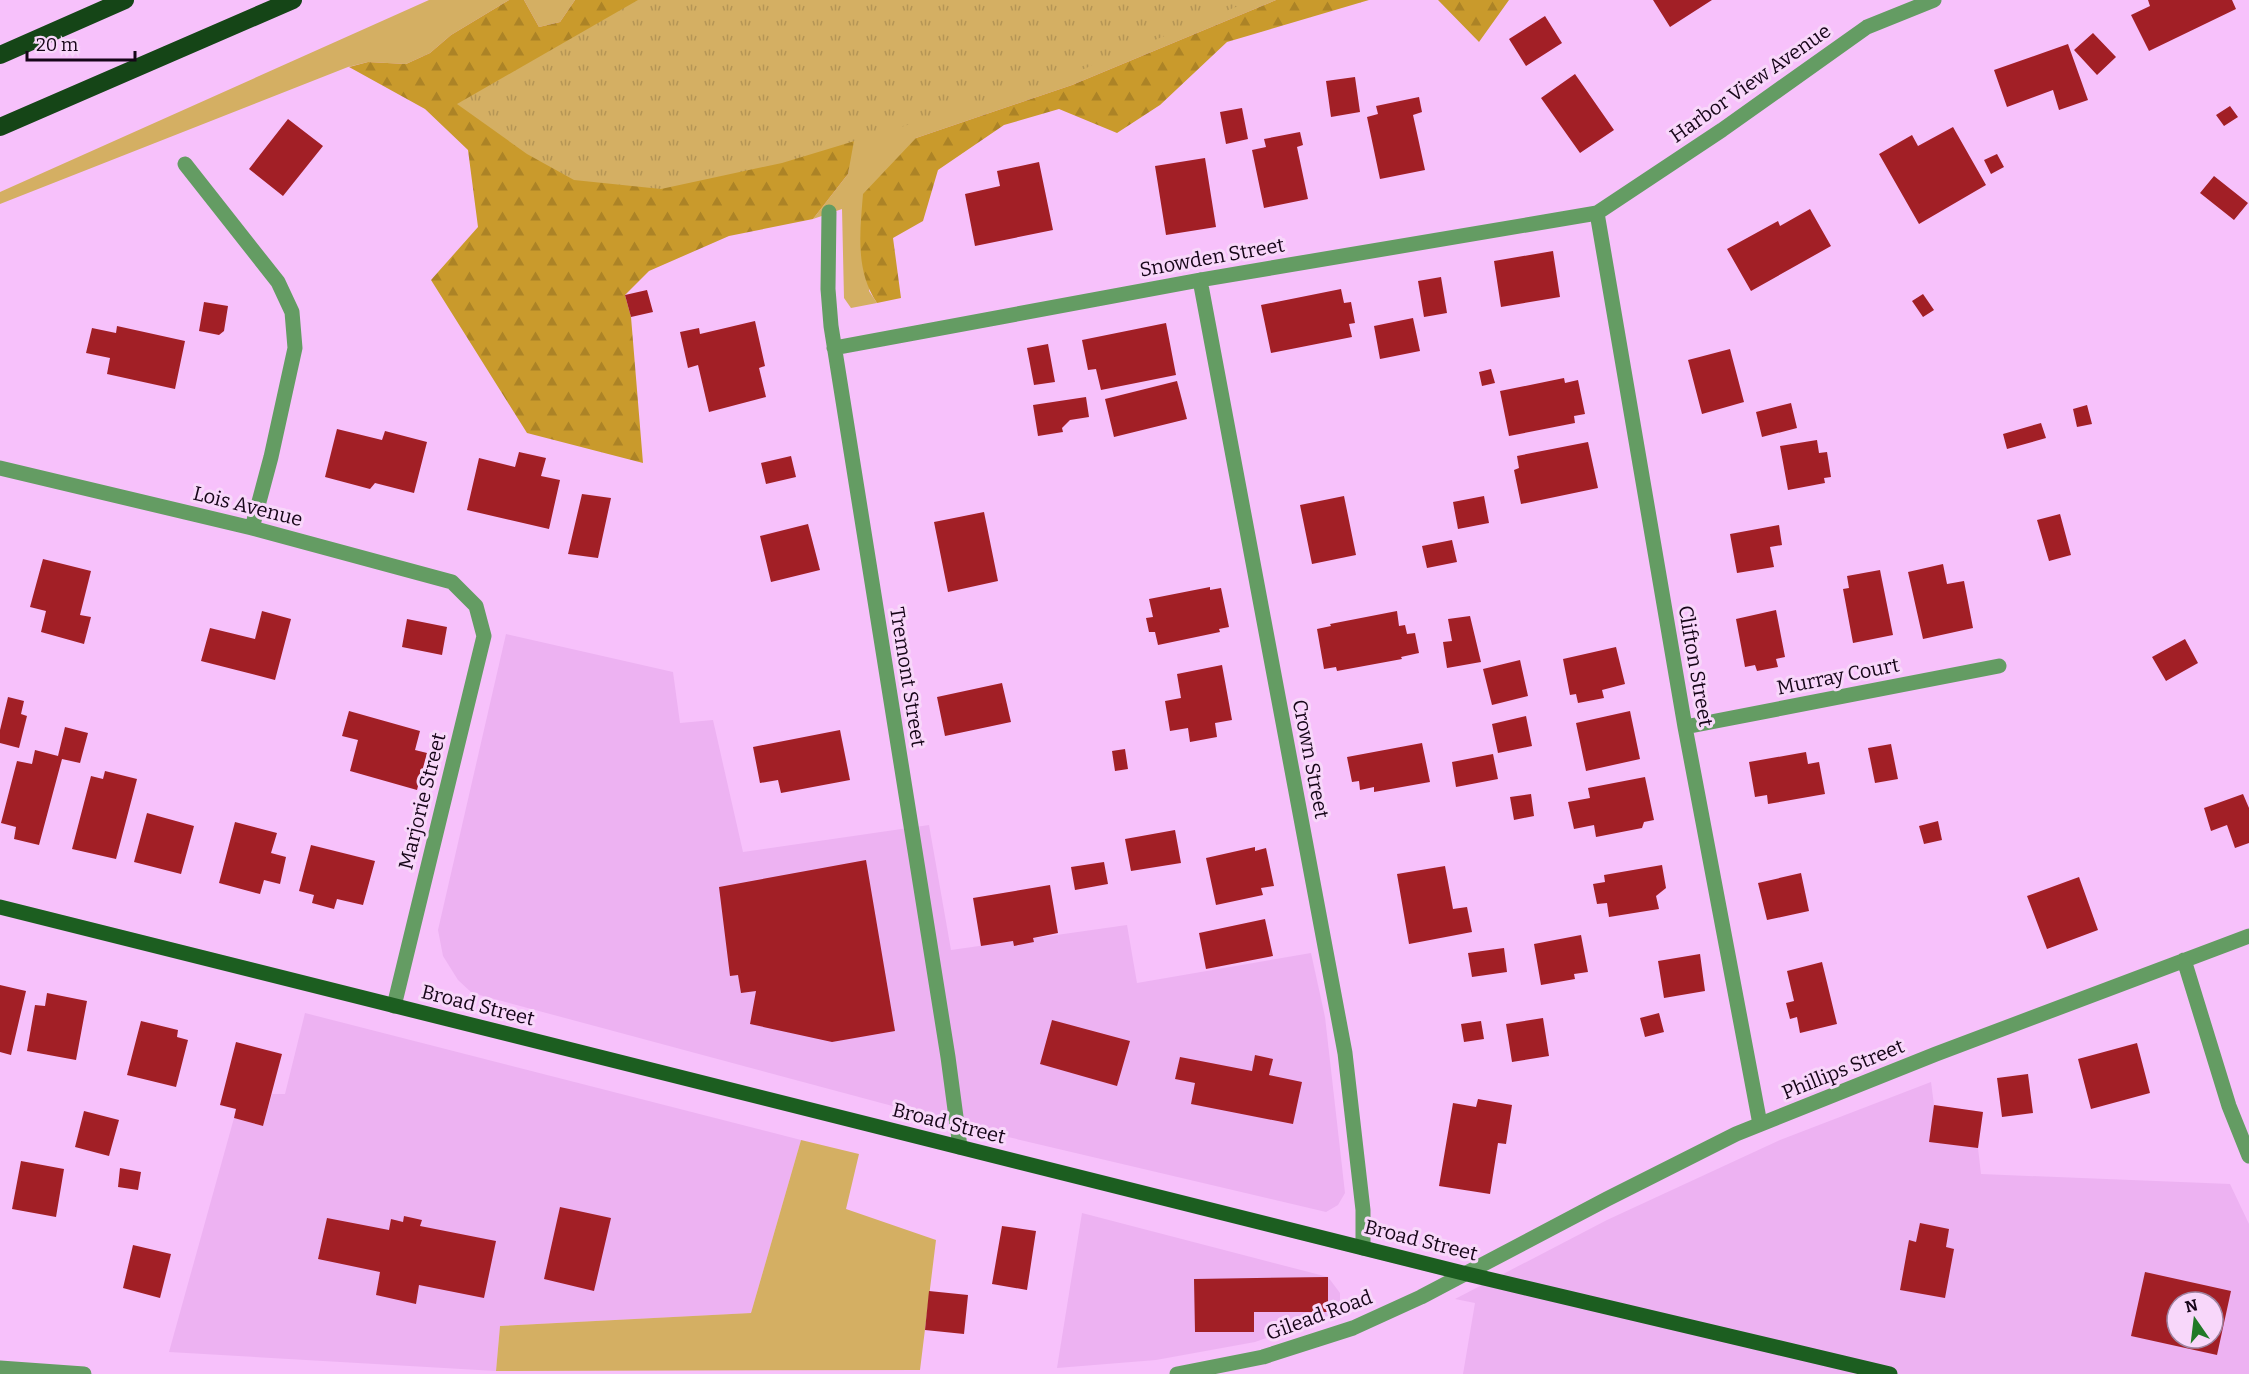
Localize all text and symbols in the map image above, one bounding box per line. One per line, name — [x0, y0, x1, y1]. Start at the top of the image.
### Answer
street label: Harbor View Avenue — [1665, 18, 1835, 148]
scale bar — [27, 24, 135, 62]
text: 20 m — [36, 34, 78, 56]
street label: Snowden Street — [1138, 232, 1286, 282]
street label: Lois Avenue — [191, 481, 305, 531]
street label: Clifton Street — [1674, 603, 1718, 729]
street label: Tremont Street — [885, 605, 931, 749]
street label: Murray Court — [1775, 652, 1901, 700]
street label: Crown Street — [1288, 697, 1334, 821]
street label: Marjorie Street — [393, 730, 452, 872]
street label: Broad Street — [419, 979, 537, 1031]
street label: Phillips Street — [1778, 1034, 1908, 1104]
street label: Broad Street — [890, 1097, 1008, 1149]
street label: Broad Street — [1362, 1214, 1480, 1266]
street label: Gilead Road — [1263, 1285, 1376, 1345]
north arrow — [2165, 1290, 2225, 1350]
text: N — [2183, 1295, 2200, 1317]

